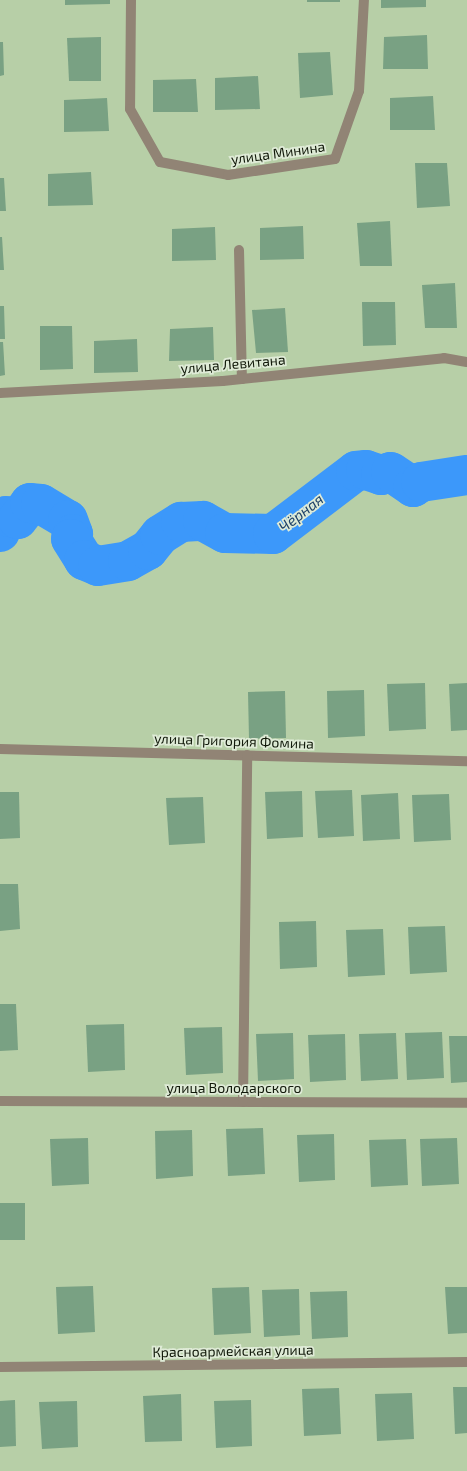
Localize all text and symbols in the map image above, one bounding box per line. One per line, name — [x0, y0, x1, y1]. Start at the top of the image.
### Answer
street label: улица Минина — [230, 138, 326, 168]
street label: улица Левитана — [180, 351, 286, 377]
water label: Чёрная — [275, 490, 327, 536]
street label: улица Григория Фомина — [154, 730, 314, 752]
street label: улица Володарского — [166, 1080, 302, 1096]
street label: Красноармейская улица — [152, 1341, 314, 1361]

